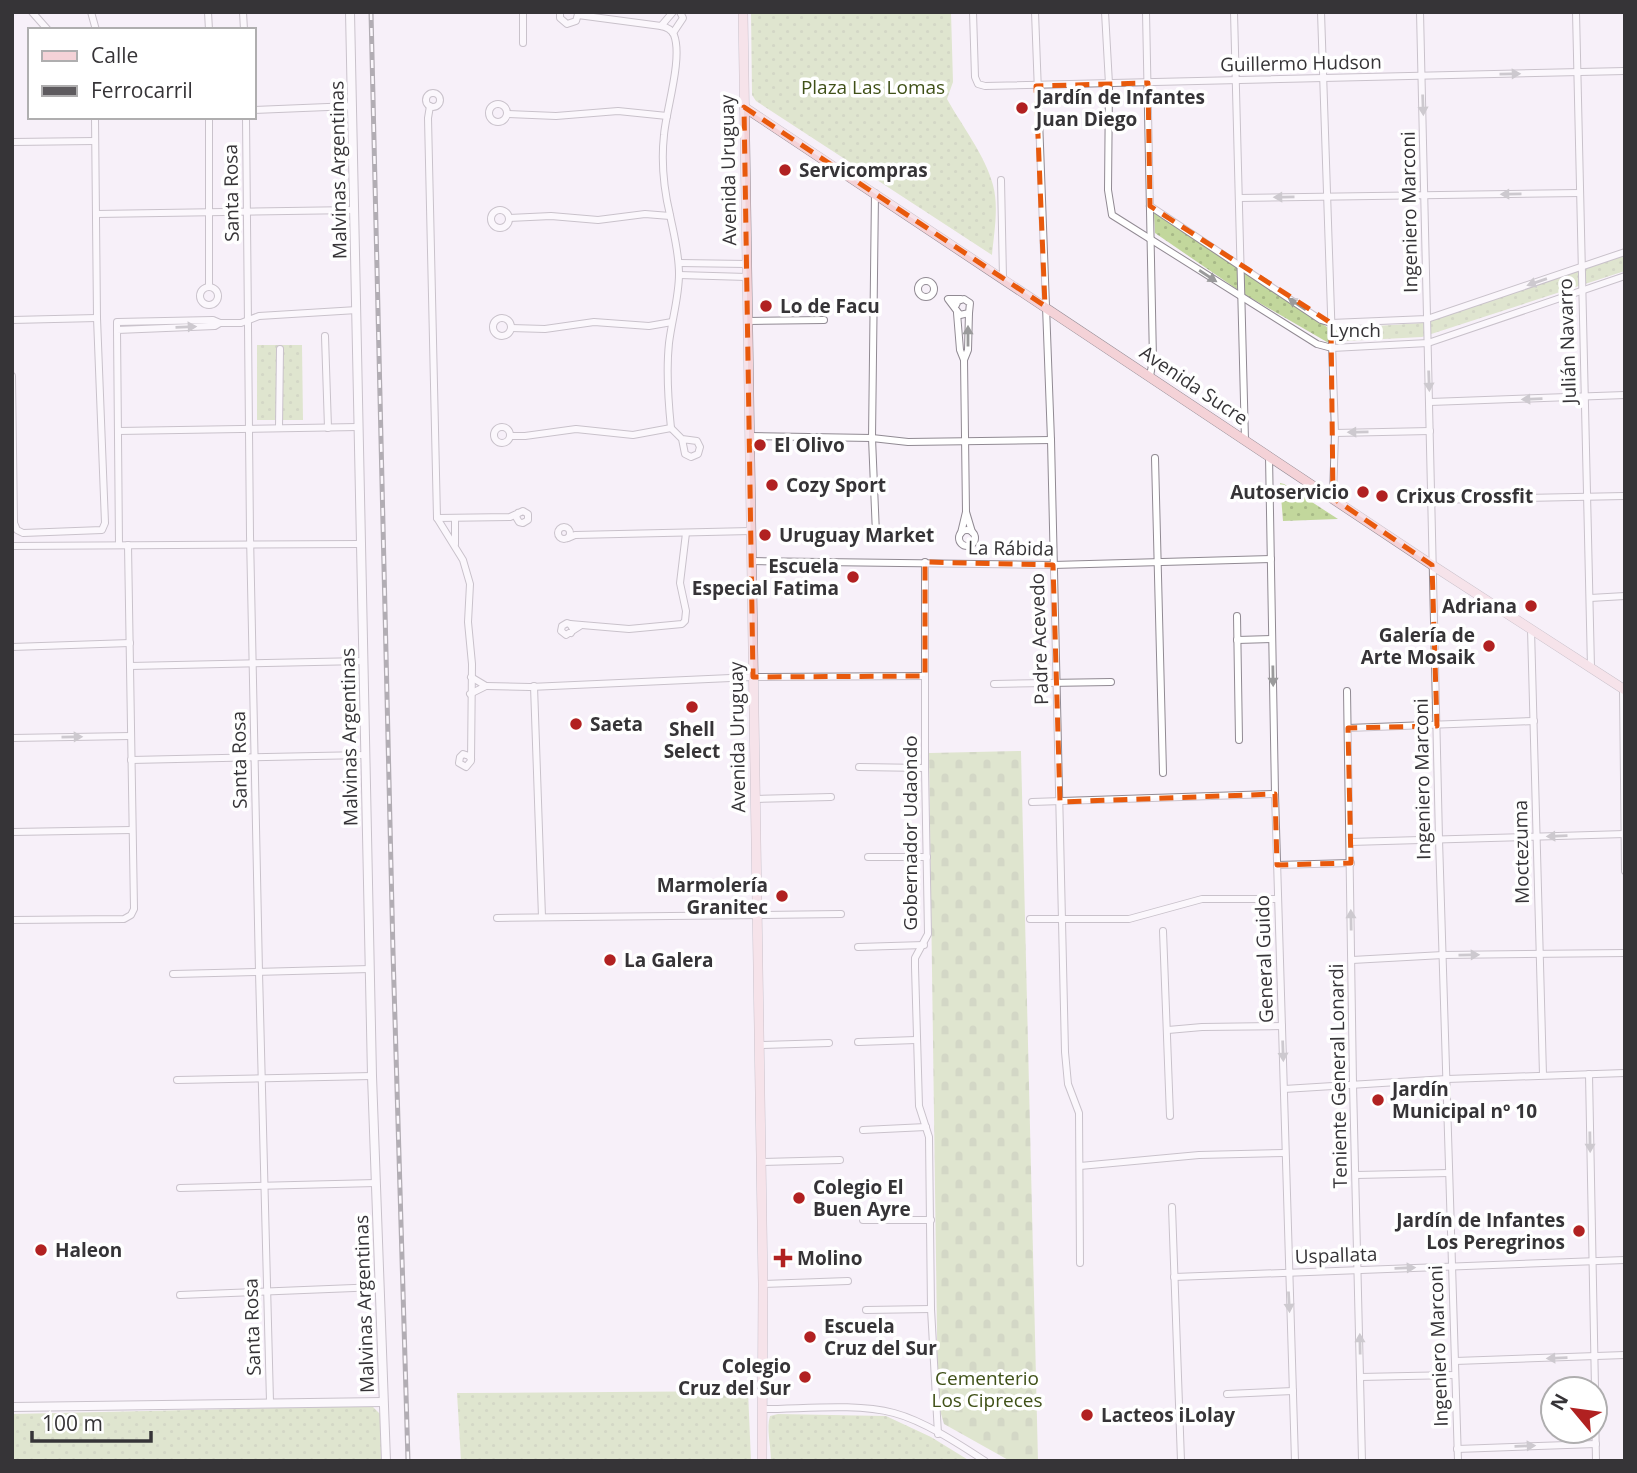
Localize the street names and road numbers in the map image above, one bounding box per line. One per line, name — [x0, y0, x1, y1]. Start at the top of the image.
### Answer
street label: Guillermo Hudson — [1220, 49, 1382, 77]
street label: Malvinas Argentinas — [323, 81, 353, 259]
street label: Avenida Uruguay — [714, 94, 742, 246]
street label: Ingeniero Marconi — [1395, 131, 1423, 293]
street label: Santa Rosa — [217, 144, 245, 242]
street label: Julián Navarro — [1552, 278, 1582, 406]
street label: Lynch — [1329, 317, 1381, 343]
street label: Avenida Sucre — [1135, 339, 1253, 431]
street label: La Rábida — [968, 534, 1054, 562]
street label: Padre Acevedo — [1024, 573, 1054, 705]
street label: Malvinas Argentinas — [334, 648, 364, 826]
street label: Avenida Uruguay — [723, 661, 751, 813]
street label: Ingeniero Marconi — [1408, 698, 1436, 860]
street label: Santa Rosa — [225, 711, 253, 809]
street label: Gobernador Udaondo — [897, 735, 923, 931]
street label: Moctezuma — [1507, 800, 1535, 904]
street label: General Guido — [1249, 894, 1279, 1024]
street label: Teniente General Lonardi — [1323, 963, 1353, 1189]
street label: Malvinas Argentinas — [348, 1215, 380, 1393]
street label: Uspallata — [1294, 1241, 1378, 1269]
street label: Ingeniero Marconi — [1422, 1265, 1454, 1427]
street label: Santa Rosa — [237, 1278, 267, 1376]

